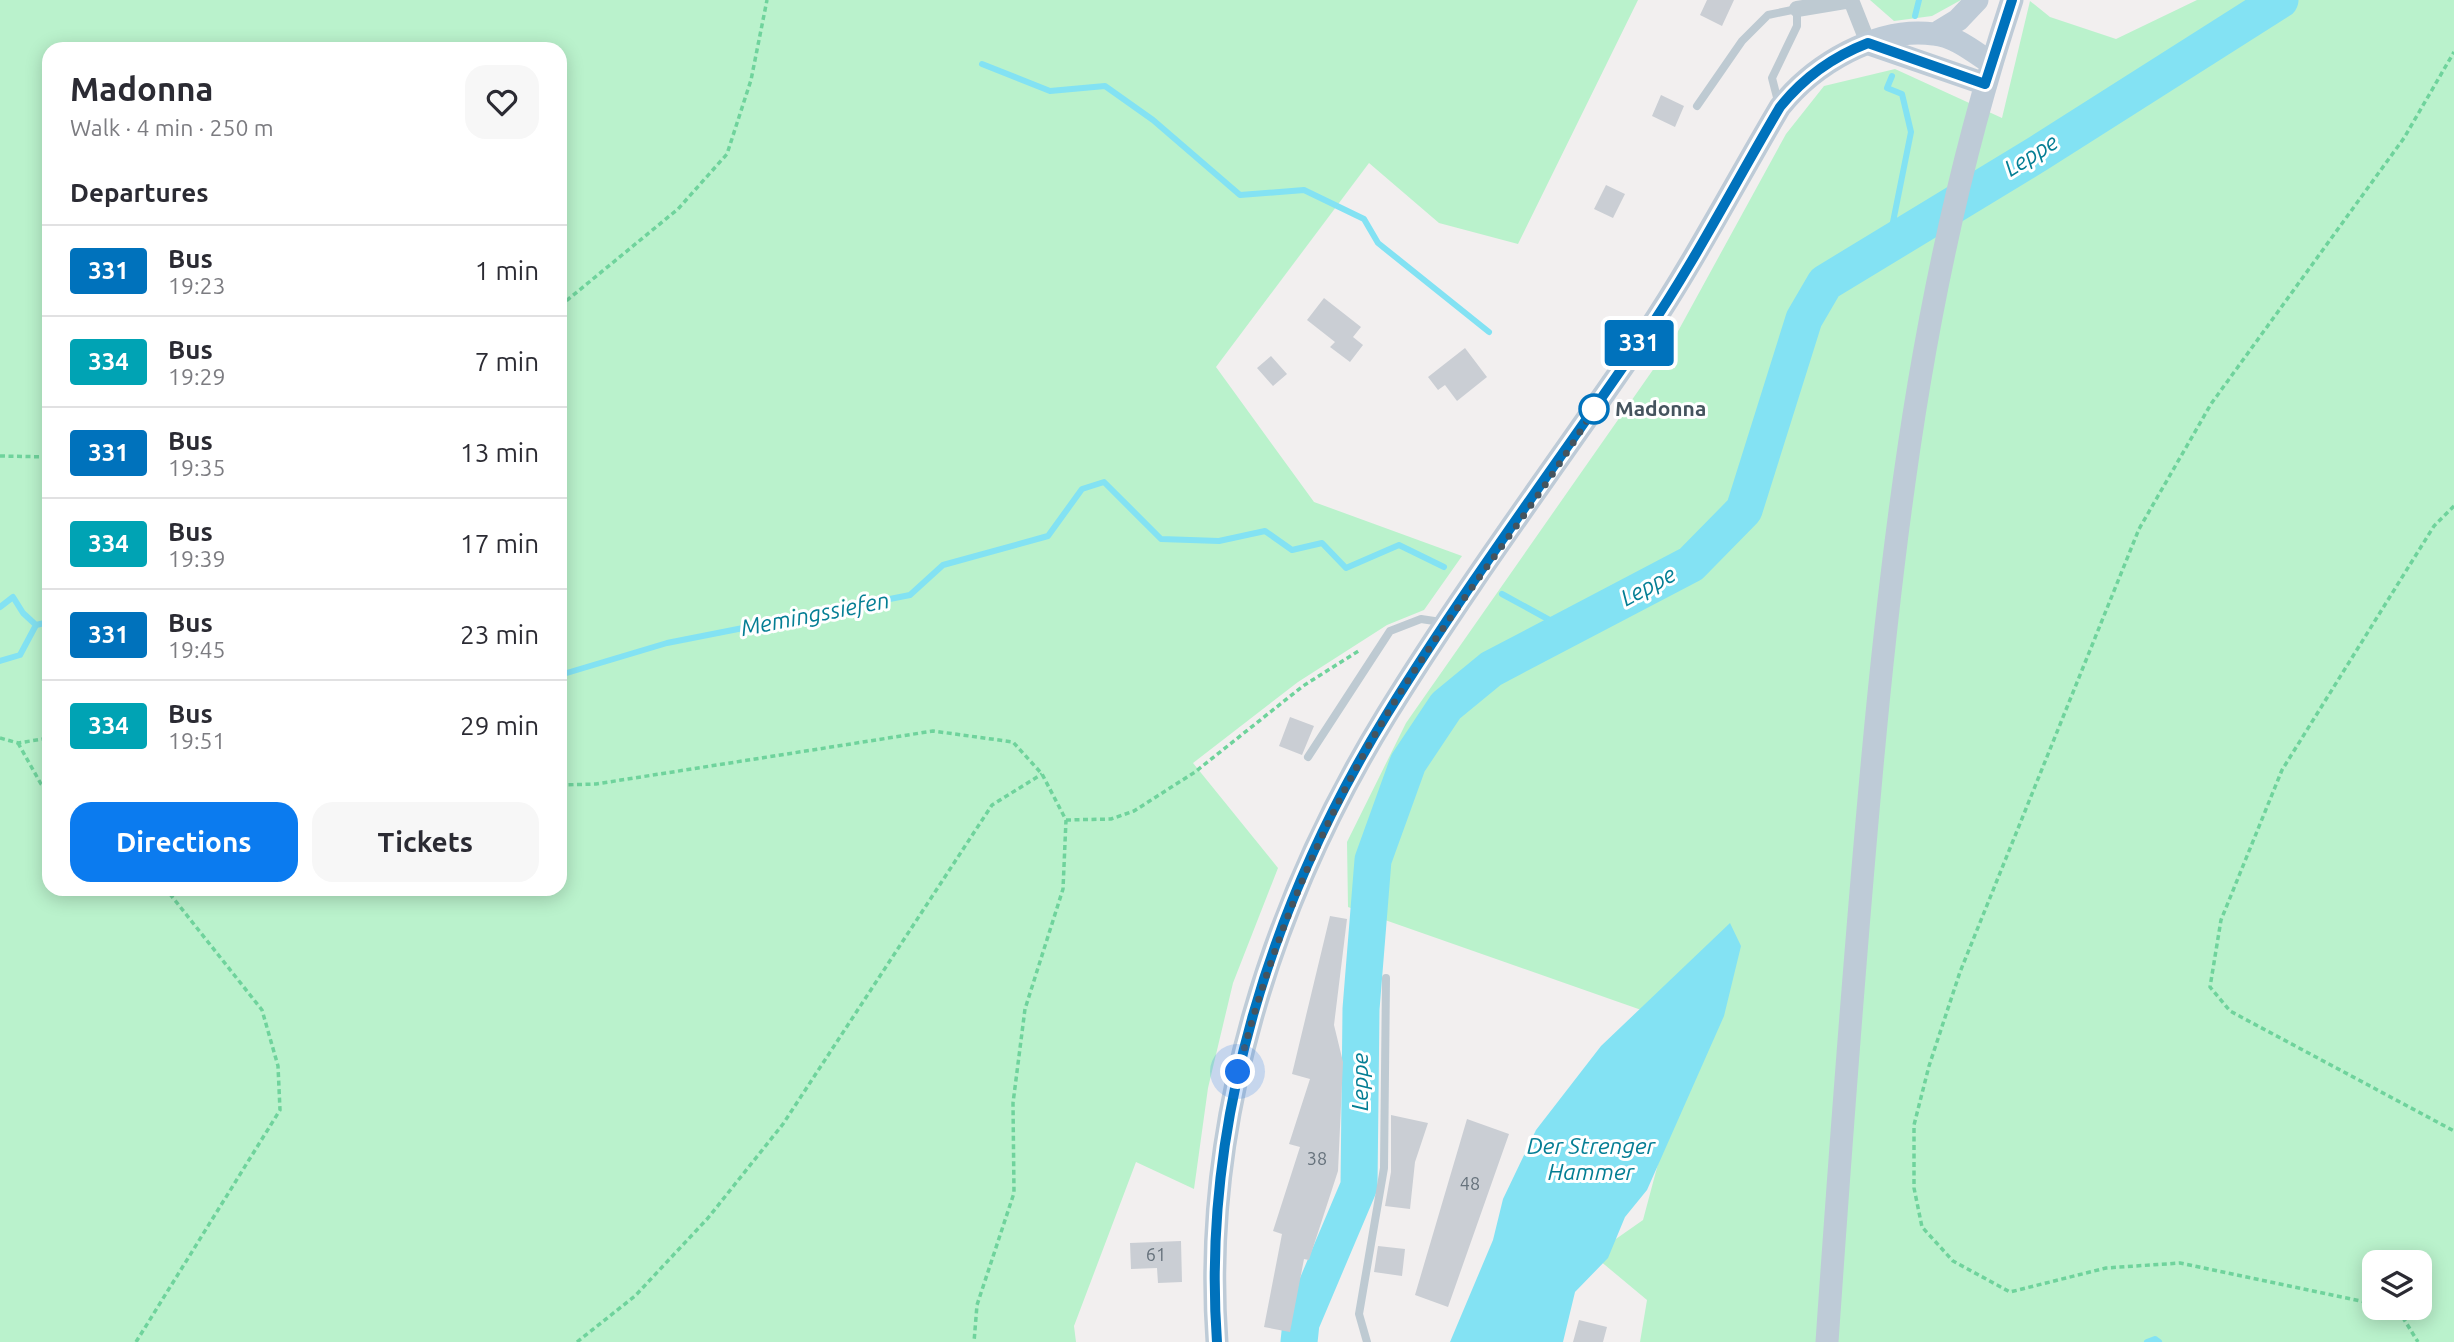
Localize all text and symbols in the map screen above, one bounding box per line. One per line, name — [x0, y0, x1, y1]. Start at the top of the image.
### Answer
button: heart — [465, 65, 539, 139]
text: Madonna — [70, 70, 213, 107]
text: Walk · 4 min · 250 m — [70, 115, 274, 140]
water label: Leppe — [1999, 128, 2062, 181]
text: Departures — [70, 178, 208, 207]
text: Bus — [168, 244, 213, 273]
text: 1 min — [475, 256, 539, 285]
text: 331 — [88, 257, 129, 284]
text: 19:23 — [168, 273, 226, 298]
line badge: 331 — [1599, 320, 1679, 366]
text: 331 — [1619, 329, 1659, 356]
text: Bus — [168, 335, 213, 364]
text: 7 min — [475, 347, 539, 376]
text: 334 — [88, 348, 129, 375]
text: 19:29 — [168, 364, 226, 389]
marker: Madonna — [1579, 394, 1609, 424]
place label: Madonna — [1615, 396, 1706, 420]
text: Bus — [168, 426, 213, 455]
text: 13 min — [460, 438, 539, 467]
text: 331 — [88, 439, 129, 466]
text: 19:35 — [168, 455, 226, 480]
text: Bus — [168, 517, 213, 546]
text: 17 min — [460, 529, 539, 558]
text: 334 — [88, 530, 129, 557]
text: 19:39 — [168, 546, 226, 571]
water label: Leppe — [1616, 561, 1680, 610]
water label: Memingssiefen — [738, 587, 892, 641]
text: Bus — [168, 608, 213, 637]
text: 23 min — [460, 620, 539, 649]
text: 331 — [88, 621, 129, 648]
text: 19:45 — [168, 637, 226, 662]
text: Bus — [168, 699, 213, 728]
text: 29 min — [460, 711, 539, 740]
text: 334 — [88, 712, 129, 739]
text: 19:51 — [168, 728, 226, 753]
button: Directions — [70, 802, 298, 882]
button: Tickets — [312, 802, 539, 882]
water label: Leppe — [1347, 1053, 1372, 1111]
your location — [1220, 1054, 1255, 1089]
water label: Der Strenger Hammer — [1527, 1133, 1656, 1184]
house number: 38 — [1307, 1148, 1327, 1168]
house number: 48 — [1460, 1173, 1480, 1193]
house number: 61 — [1146, 1244, 1166, 1264]
map controls — [2362, 1250, 2432, 1320]
button: layers — [2362, 1250, 2432, 1320]

